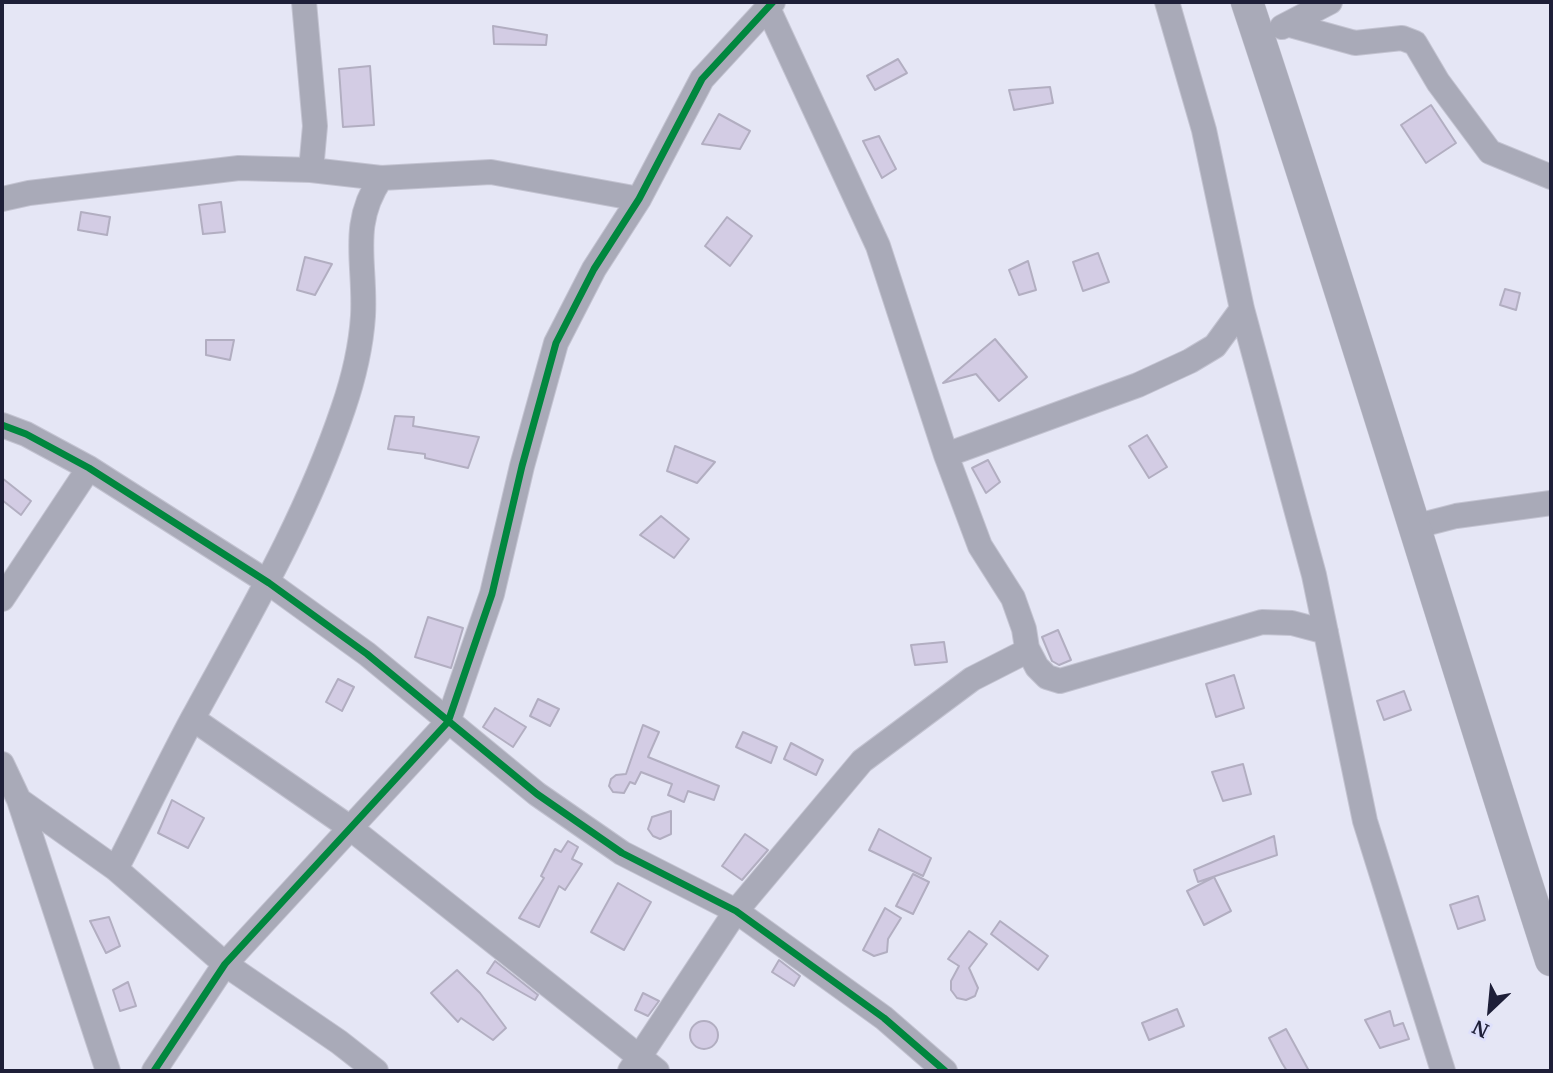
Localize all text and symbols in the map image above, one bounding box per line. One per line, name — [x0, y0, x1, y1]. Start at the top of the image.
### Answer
north arrow — [1455, 975, 1525, 1045]
text: N — [1469, 1015, 1493, 1043]

